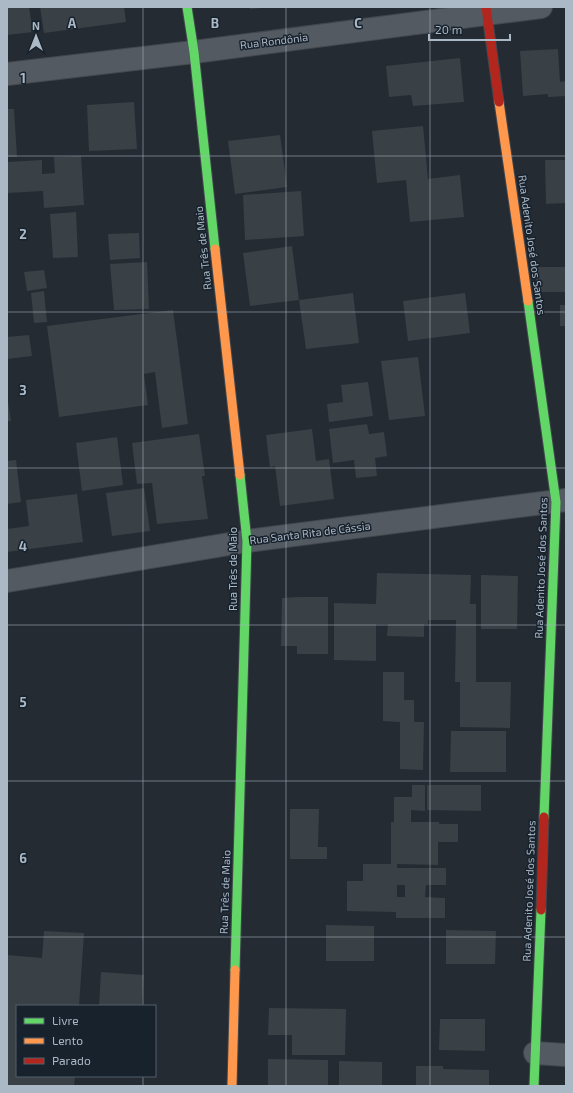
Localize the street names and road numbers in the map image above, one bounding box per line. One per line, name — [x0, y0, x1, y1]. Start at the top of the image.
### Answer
street label: Rua Rondônia — [239, 30, 309, 51]
street label: Rua Adenito José dos Santos — [516, 174, 549, 316]
street label: Rua Três de Maio — [192, 205, 213, 291]
street label: Rua Adenito José dos Santos — [532, 497, 549, 639]
street label: Rua Santa Rita de Cássia — [249, 519, 371, 546]
street label: Rua Três de Maio — [226, 527, 239, 611]
street label: Rua Adenito José dos Santos — [520, 820, 537, 962]
street label: Rua Três de Maio — [217, 850, 232, 934]

